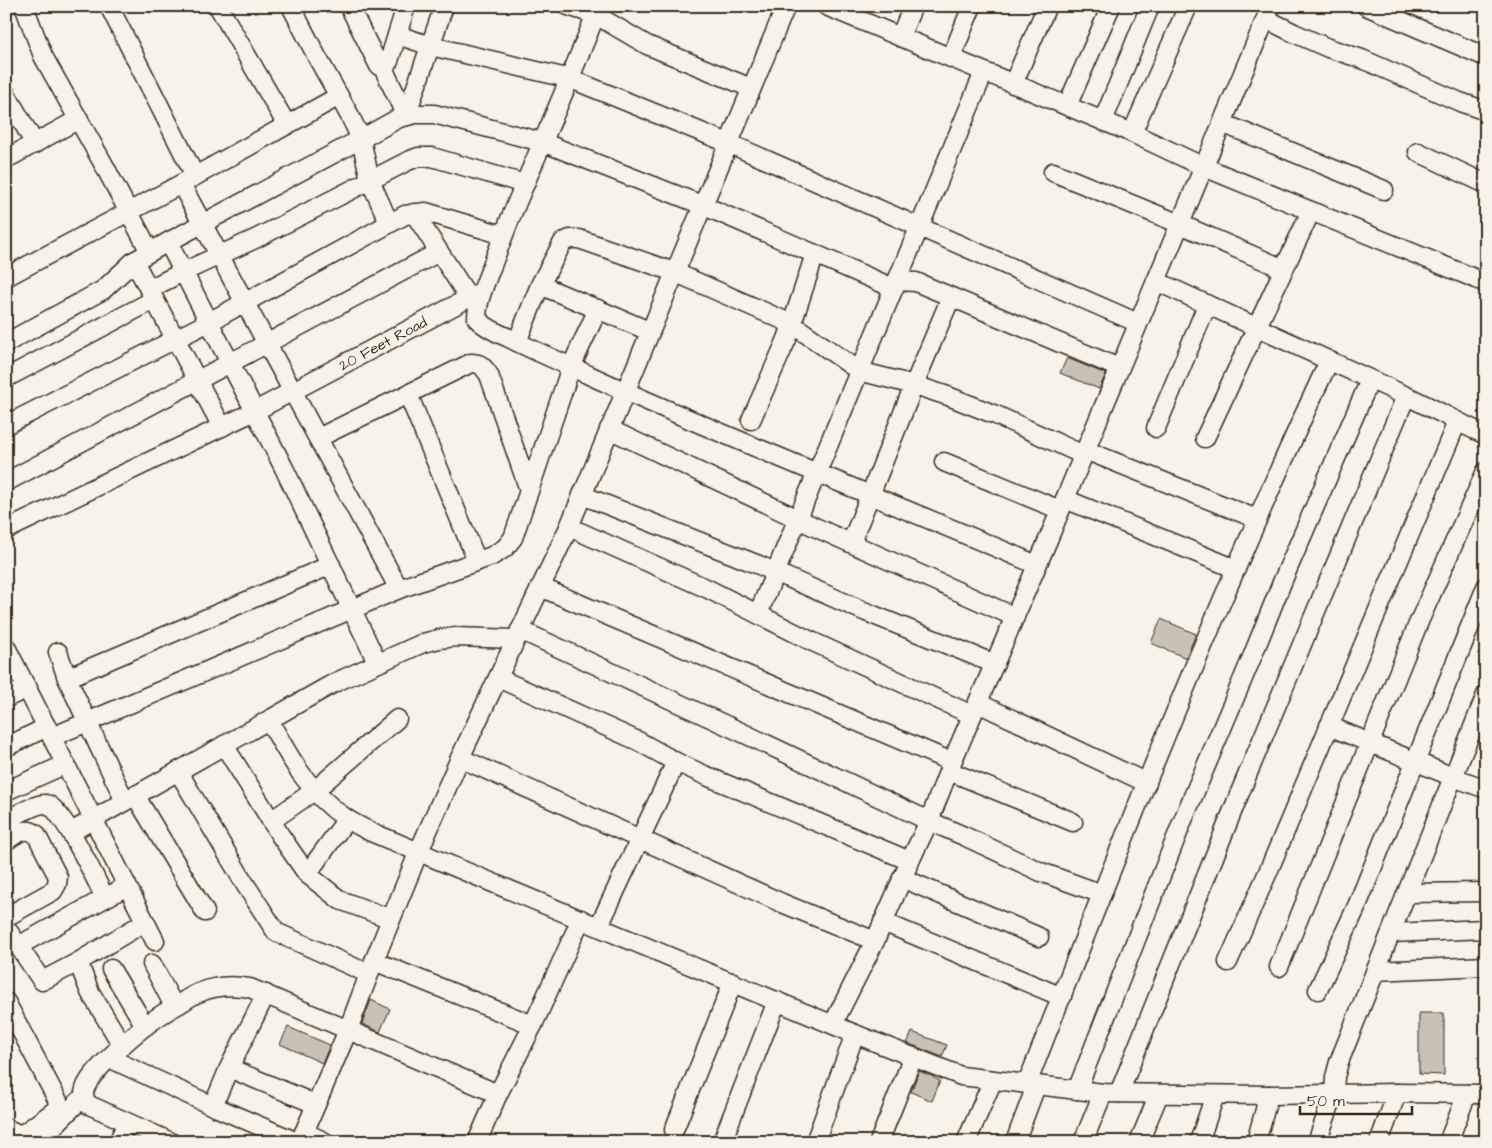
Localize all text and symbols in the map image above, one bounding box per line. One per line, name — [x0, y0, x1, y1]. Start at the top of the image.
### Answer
street label: 20 Feet Road — [335, 312, 431, 376]
scale bar — [1300, 1083, 1412, 1115]
text: 50 m — [1307, 1091, 1345, 1112]

